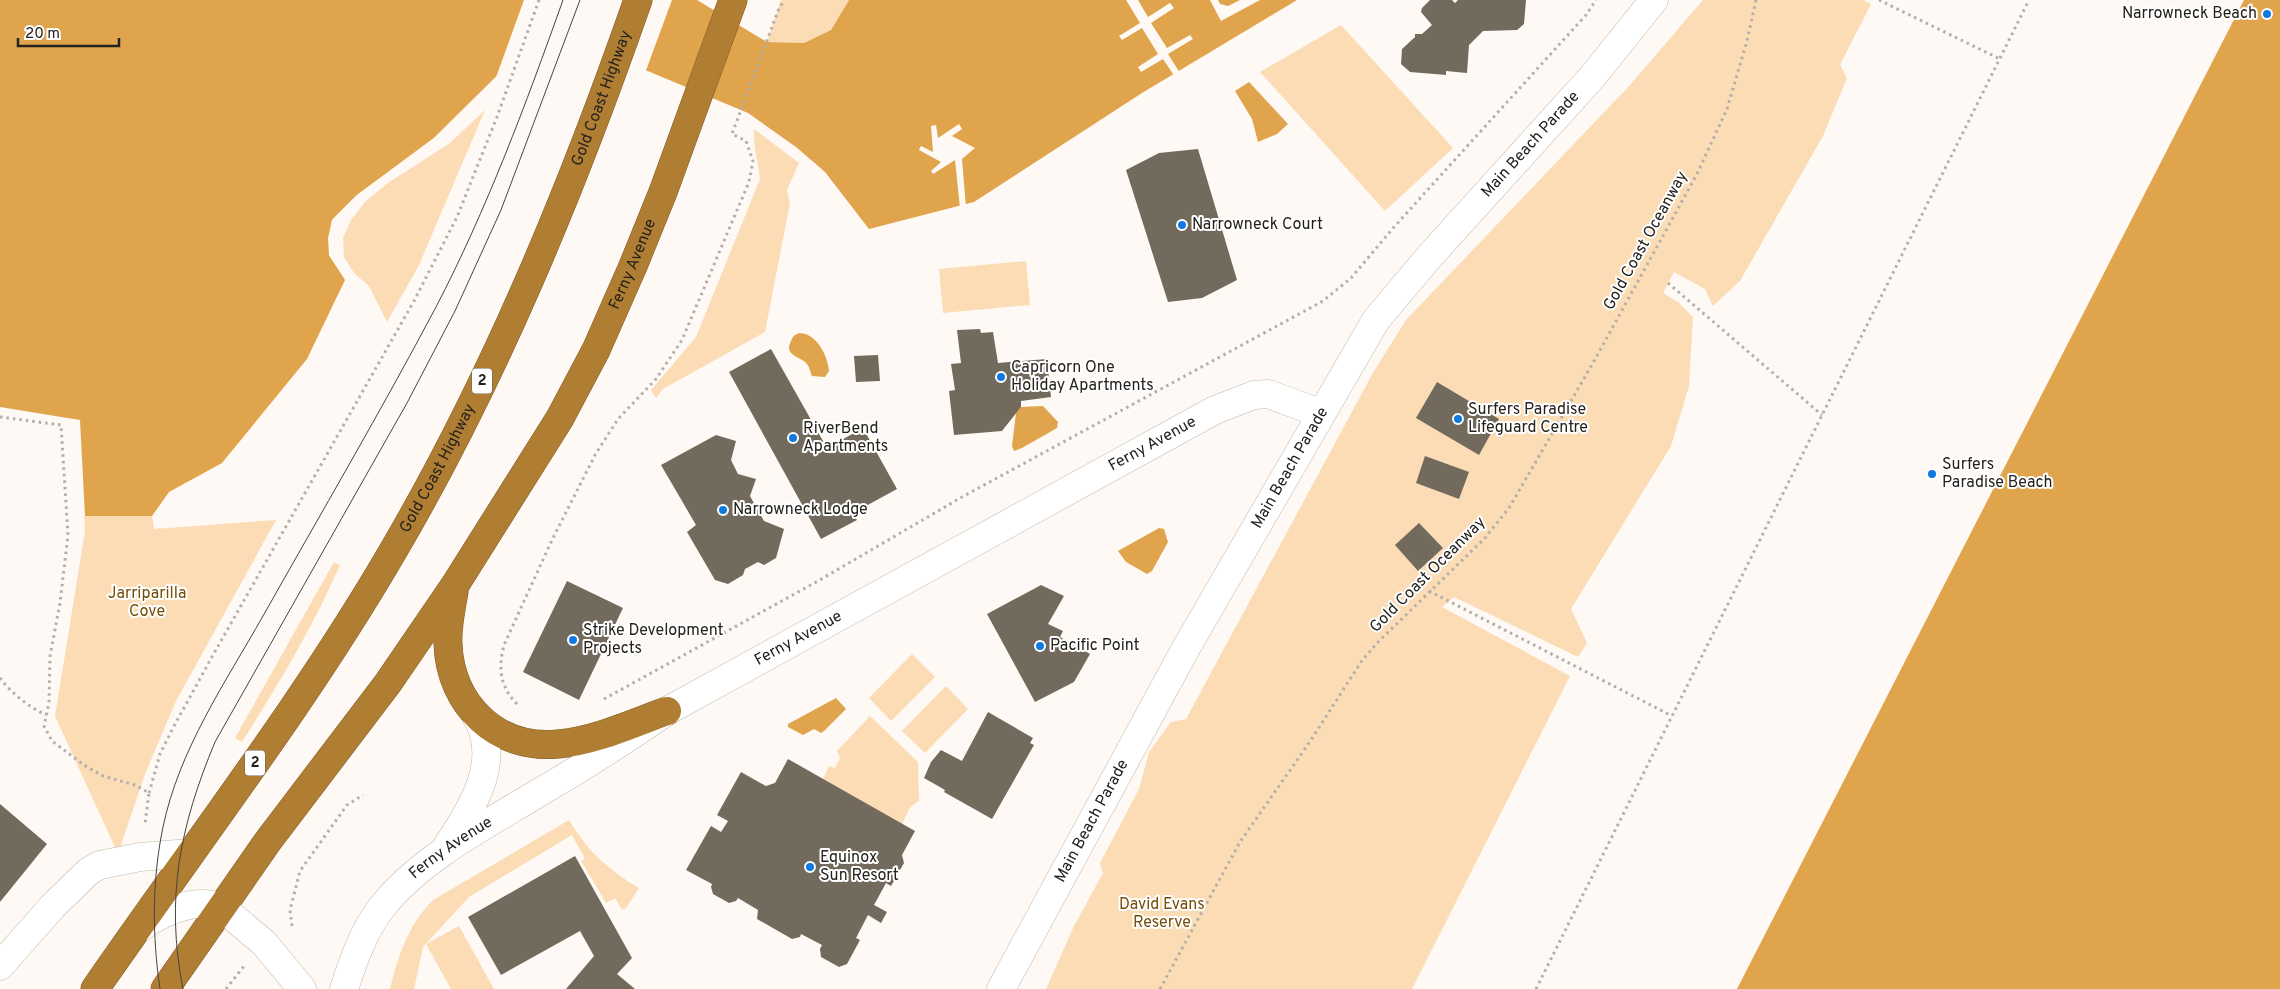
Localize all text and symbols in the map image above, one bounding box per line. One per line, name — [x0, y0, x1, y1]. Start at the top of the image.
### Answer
place label: Narrowneck Beach — [2122, 4, 2257, 24]
marker: Narrowneck Beach — [2261, 8, 2273, 20]
scale bar — [18, 15, 119, 47]
text: 20 m — [25, 25, 60, 44]
street label: Gold Coast Highway — [567, 28, 636, 169]
street label: Main Beach Parade — [1477, 87, 1584, 202]
street label: Gold Coast Oceanway — [1599, 168, 1693, 314]
place label: Narrowneck Court — [1192, 215, 1323, 235]
street label: Ferny Avenue — [605, 216, 661, 313]
marker: Narrowneck Court — [1176, 219, 1188, 231]
place label: Capricorn One Holiday Apartments — [1011, 358, 1154, 396]
road number: 2 — [472, 368, 492, 394]
marker: Capricorn One Holiday Apartments — [995, 371, 1007, 383]
place label: Surfers Paradise Lifeguard Centre — [1468, 400, 1588, 438]
street label: Gold Coast Highway — [396, 401, 480, 537]
street label: Main Beach Parade — [1247, 404, 1333, 532]
street label: Ferny Avenue — [1105, 412, 1200, 476]
marker: Surfers Paradise Lifeguard Centre — [1452, 413, 1464, 425]
place label: RiverBend Apartments — [803, 419, 888, 457]
marker: RiverBend Apartments — [787, 432, 799, 444]
place label: Surfers Paradise Beach — [1942, 455, 2053, 493]
marker: Surfers Paradise Beach — [1926, 468, 1938, 480]
place label: Narrowneck Lodge — [733, 500, 868, 520]
marker: Narrowneck Lodge — [717, 504, 729, 516]
street label: Gold Coast Oceanway — [1366, 513, 1490, 637]
park label: Jarriparilla Cove — [108, 584, 186, 622]
street label: Ferny Avenue — [751, 607, 846, 671]
place label: Strike Development Projects — [583, 621, 724, 659]
marker: Strike Development Projects — [567, 634, 579, 646]
place label: Pacific Point — [1050, 636, 1140, 656]
marker: Pacific Point — [1034, 640, 1046, 652]
road number: 2 — [245, 750, 265, 776]
street label: Main Beach Parade — [1051, 756, 1133, 886]
street label: Ferny Avenue — [405, 812, 496, 884]
place label: Equinox Sun Resort — [820, 848, 899, 886]
marker: Equinox Sun Resort — [804, 861, 816, 873]
park label: David Evans Reserve — [1119, 895, 1205, 933]

